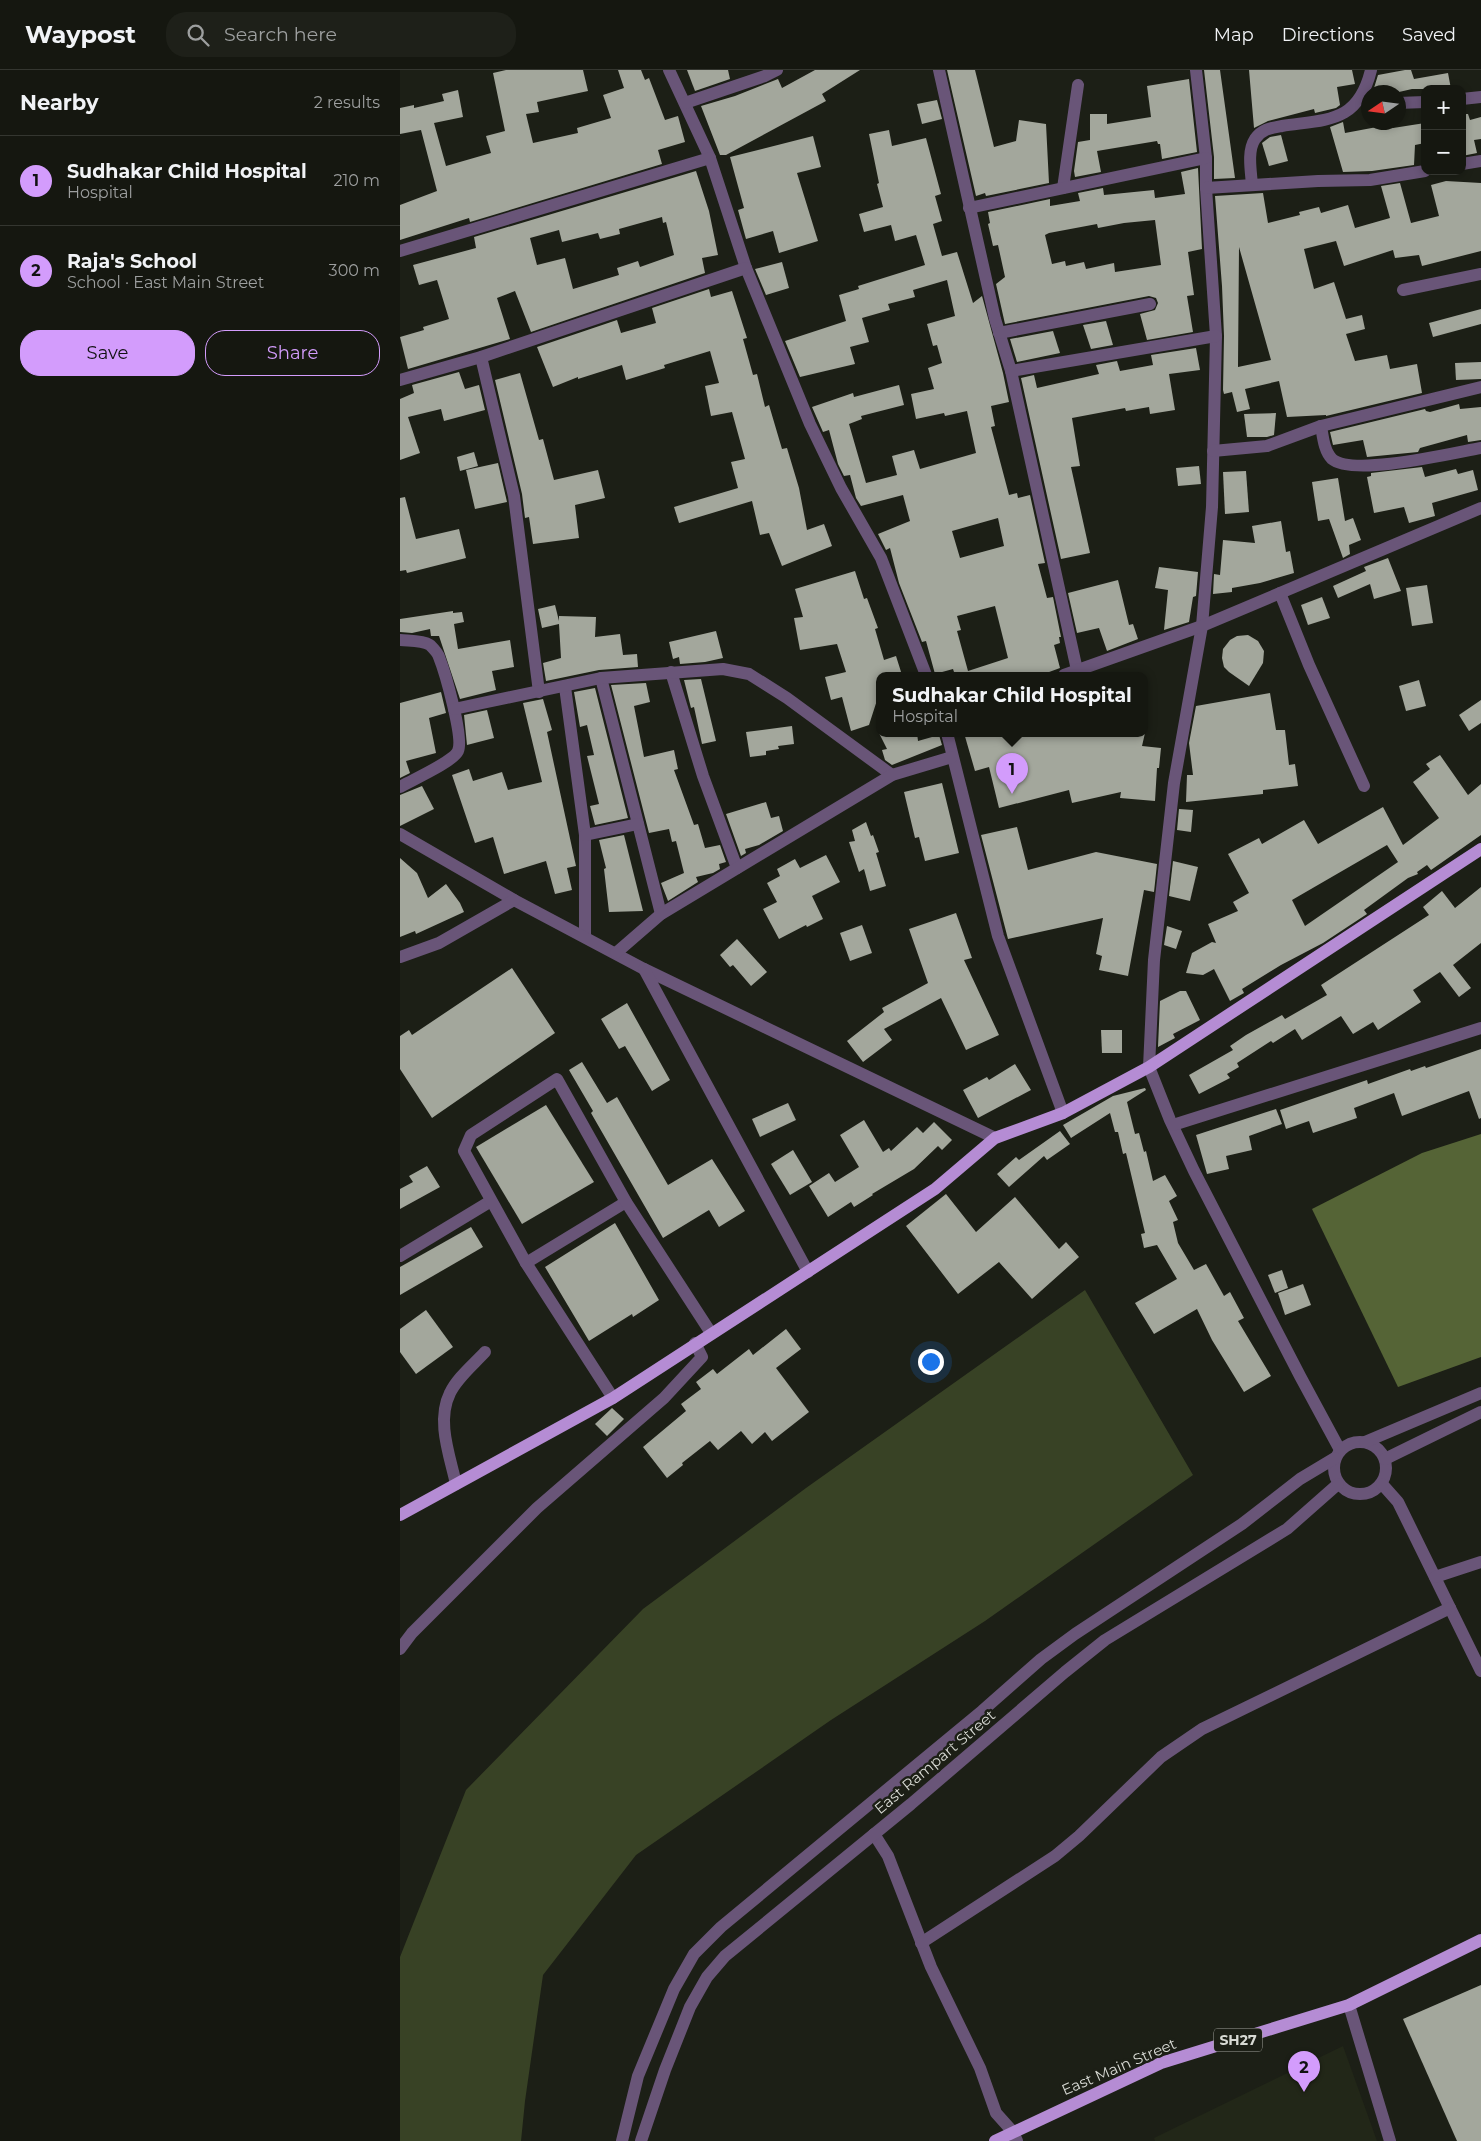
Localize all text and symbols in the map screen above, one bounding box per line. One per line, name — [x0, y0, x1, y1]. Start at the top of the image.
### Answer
search box — [166, 12, 516, 57]
text: Waypost — [25, 20, 136, 49]
icon: search — [184, 21, 212, 49]
text: Search here — [224, 23, 337, 46]
text: Map — [1214, 24, 1254, 46]
text: Directions — [1282, 24, 1374, 46]
text: Saved — [1402, 24, 1456, 46]
north arrow — [1361, 85, 1406, 130]
map controls — [1421, 85, 1466, 175]
button: + — [1421, 85, 1466, 130]
text: Nearby — [20, 90, 99, 115]
text: 2 results — [314, 93, 380, 112]
button: − — [1421, 130, 1466, 175]
text: Sudhakar Child Hospital — [67, 160, 307, 183]
text: 1 — [33, 171, 39, 190]
text: 210 m — [333, 171, 380, 190]
text: Hospital — [67, 183, 133, 202]
text: Raja's School — [67, 250, 197, 273]
text: 2 — [31, 261, 41, 280]
text: 300 m — [329, 261, 380, 280]
text: School · East Main Street — [67, 273, 264, 292]
button: Save — [20, 330, 195, 376]
button: Share — [205, 330, 380, 376]
popup — [876, 672, 1148, 737]
text: Sudhakar Child Hospital — [892, 684, 1132, 707]
text: Hospital — [892, 707, 958, 726]
pin: 1 — [996, 753, 1028, 794]
your location — [918, 1349, 944, 1375]
street label: East Rampart Street — [870, 1705, 999, 1818]
road number: SH27 — [1214, 2028, 1262, 2052]
street label: East Main Street — [1059, 2034, 1179, 2099]
pin: 2 — [1288, 2051, 1320, 2092]

